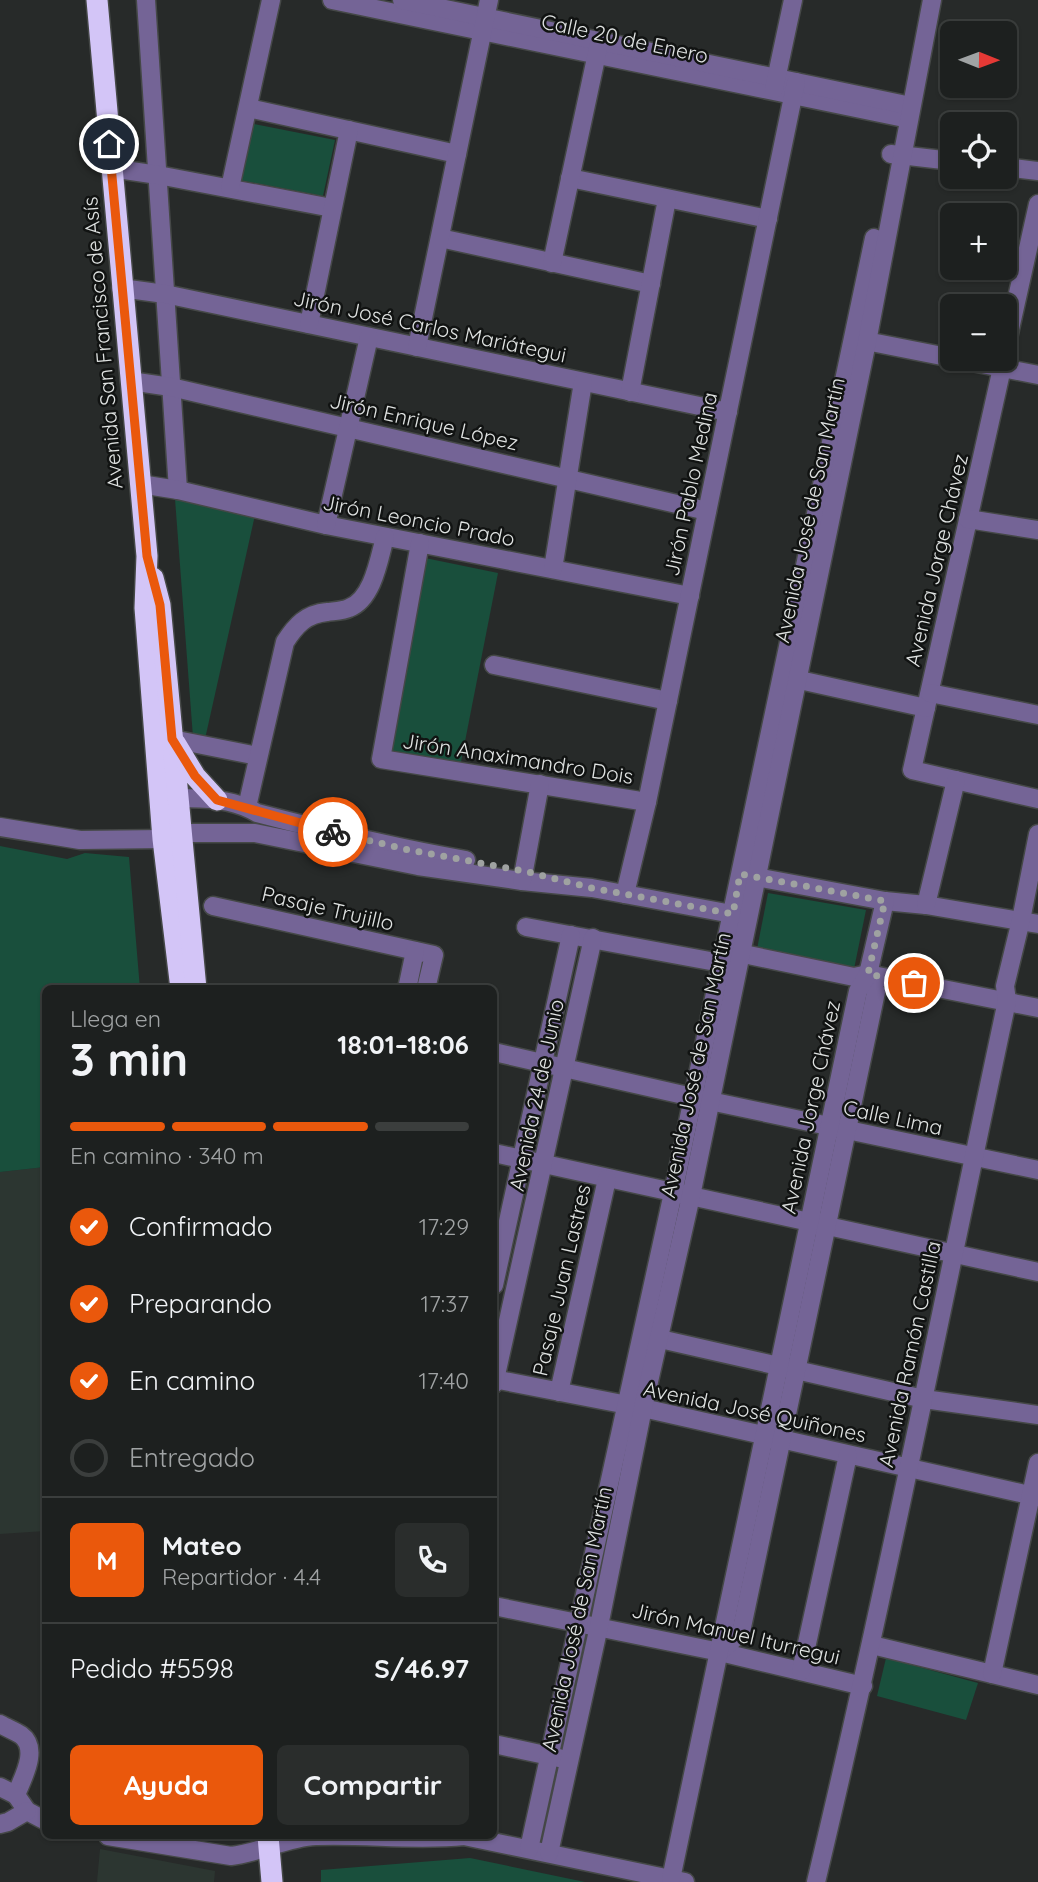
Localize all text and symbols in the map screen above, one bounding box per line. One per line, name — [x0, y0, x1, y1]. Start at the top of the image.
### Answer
street label: Calle 20 de Enero — [539, 8, 711, 68]
north arrow — [940, 21, 1017, 98]
map controls — [940, 21, 1017, 371]
button: locate — [940, 112, 1017, 189]
pin — [79, 114, 139, 174]
icon: home — [90, 125, 128, 163]
street label: Avenida San Francisco de Asís — [76, 196, 128, 490]
button: + — [940, 203, 1017, 280]
street label: Jirón José Carlos Mariátegui — [291, 284, 569, 368]
button: − — [940, 294, 1017, 371]
street label: Avenida José de San Martín — [768, 375, 850, 645]
street label: Jirón Enrique López — [327, 387, 521, 455]
street label: Jirón Pablo Medina — [658, 390, 722, 578]
street label: Avenida Jorge Chávez — [899, 451, 973, 669]
street label: Jirón Leoncio Prado — [321, 489, 517, 551]
street label: Jirón Anaximandro Dois — [401, 727, 635, 789]
courier — [298, 797, 368, 867]
icon: bike — [314, 813, 352, 851]
street label: Pasaje Trujillo — [259, 880, 397, 936]
street label: Avenida José de San Martín — [654, 930, 736, 1200]
pin — [884, 953, 944, 1013]
icon: bag — [895, 964, 933, 1002]
street label: Avenida 24 de Junio — [503, 997, 569, 1193]
street label: Avenida Jorge Chávez — [775, 998, 845, 1216]
text: Llega en — [70, 1004, 161, 1033]
text: 18:01–18:06 — [337, 1028, 469, 1061]
text: 3 min — [70, 1030, 188, 1088]
street label: Calle Lima — [841, 1094, 945, 1140]
text: En camino · 340 m — [70, 1141, 264, 1170]
street label: Pasaje Juan Lastres — [526, 1182, 596, 1378]
icon: check — [70, 1208, 108, 1246]
text: Confirmado — [129, 1210, 273, 1243]
text: 17:29 — [419, 1212, 469, 1241]
street label: Avenida Ramón Castilla — [872, 1239, 946, 1469]
icon: check — [70, 1285, 108, 1323]
text: Preparando — [129, 1287, 272, 1320]
text: 17:37 — [421, 1289, 469, 1318]
icon: check — [70, 1362, 108, 1400]
text: En camino — [129, 1364, 255, 1397]
text: 17:40 — [419, 1366, 469, 1395]
street label: Avenida José Quiñones — [641, 1375, 869, 1447]
text: Entregado — [129, 1441, 255, 1474]
street label: Avenida José de San Martín — [535, 1484, 617, 1754]
button: phone — [395, 1523, 469, 1597]
text: Mateo — [162, 1529, 242, 1562]
text: M — [96, 1544, 118, 1577]
text: Repartidor · 4.4 — [162, 1562, 321, 1591]
street label: Jirón Manuel Iturregui — [629, 1596, 843, 1670]
text: Pedido #5598 — [70, 1652, 234, 1685]
text: S/46.97 — [374, 1652, 469, 1685]
button: Ayuda — [70, 1745, 263, 1825]
button: Compartir — [277, 1745, 469, 1825]

